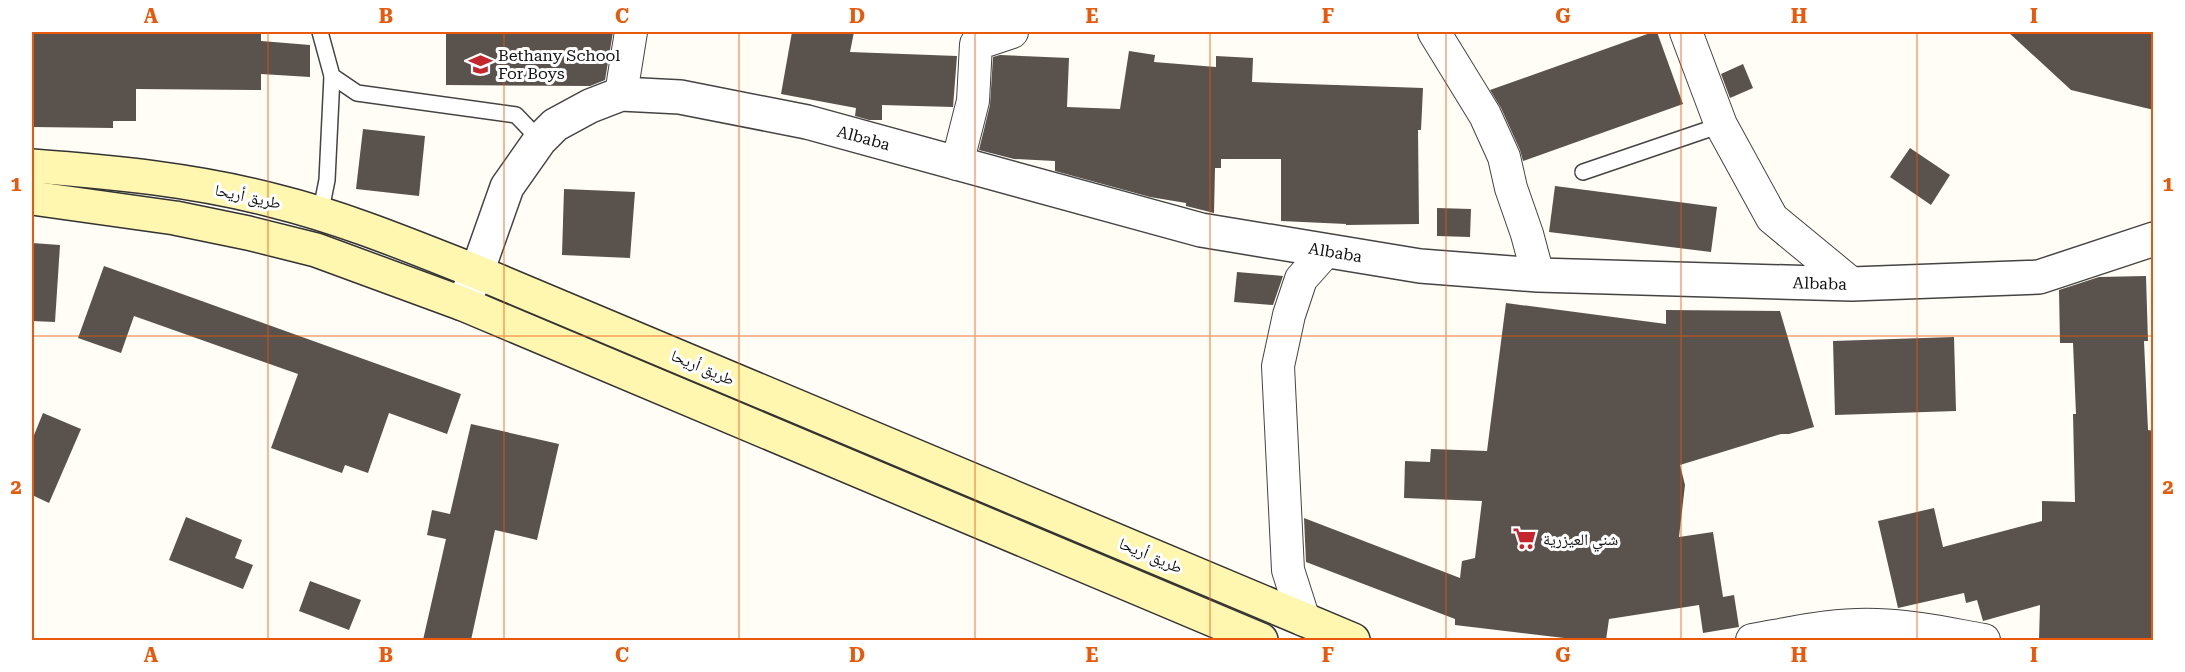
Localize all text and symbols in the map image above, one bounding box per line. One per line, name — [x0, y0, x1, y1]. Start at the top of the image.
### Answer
text: A — [144, 4, 159, 28]
text: B — [379, 4, 393, 28]
text: C — [615, 4, 629, 28]
text: D — [849, 4, 865, 28]
text: E — [1086, 4, 1099, 28]
text: F — [1322, 4, 1334, 28]
text: G — [1555, 4, 1571, 28]
text: H — [1791, 4, 1807, 28]
text: I — [2030, 4, 2038, 28]
place label: Bethany School For Boys — [498, 46, 620, 83]
school or university icon: Bethany School For Boys — [467, 51, 493, 77]
street label: Albaba — [835, 122, 892, 154]
text: 1 — [10, 172, 22, 196]
text: 1 — [2162, 172, 2174, 196]
street label: طريق أريحا — [213, 180, 283, 214]
street label: Albaba — [1307, 239, 1364, 266]
street label: Albaba — [1792, 273, 1847, 294]
street label: طريق أريحا — [668, 346, 737, 390]
text: 2 — [10, 475, 22, 499]
text: 2 — [2162, 475, 2174, 499]
supermarket icon: شني العيزرية — [1512, 526, 1538, 552]
place label: شني العيزرية — [1543, 530, 1618, 552]
street label: طريق أريحا — [1116, 534, 1185, 578]
text: A — [144, 643, 159, 667]
text: B — [379, 643, 393, 667]
text: C — [615, 643, 629, 667]
text: D — [849, 643, 865, 667]
text: E — [1086, 643, 1099, 667]
text: F — [1322, 643, 1334, 667]
text: G — [1555, 643, 1571, 667]
text: H — [1791, 643, 1807, 667]
text: I — [2030, 643, 2038, 667]

